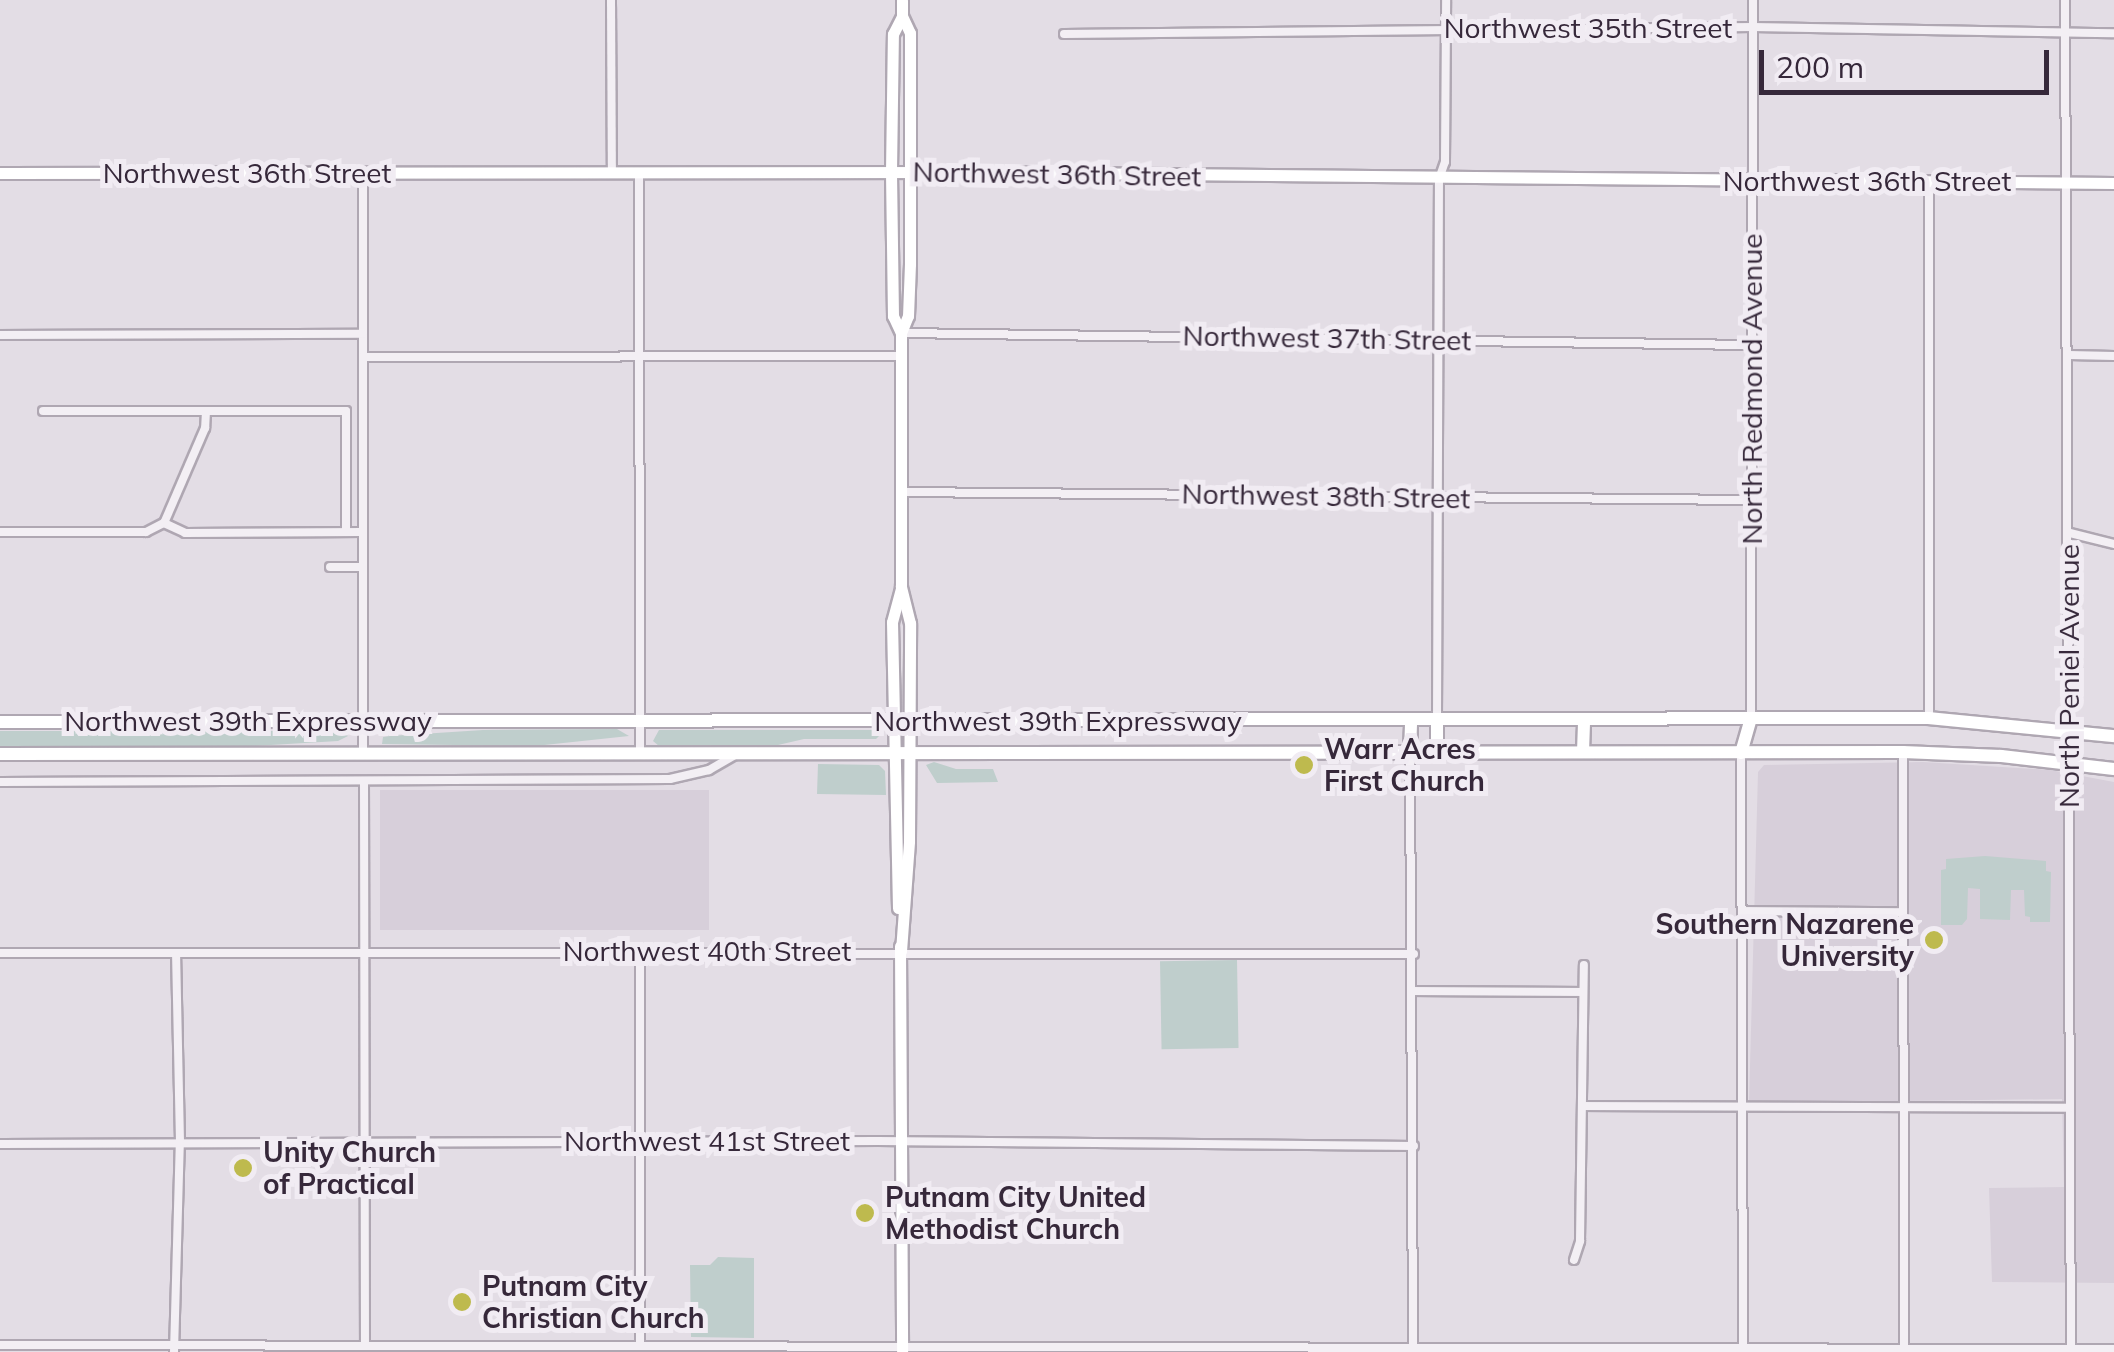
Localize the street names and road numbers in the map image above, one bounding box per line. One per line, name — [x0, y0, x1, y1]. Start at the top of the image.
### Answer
street label: Northwest 35th Street — [1444, 11, 1732, 45]
street label: Northwest 36th Street — [912, 155, 1202, 193]
street label: Northwest 36th Street — [103, 156, 391, 190]
street label: Northwest 36th Street — [1723, 164, 2011, 198]
street label: North Redmond Avenue — [1735, 233, 1769, 545]
street label: Northwest 37th Street — [1182, 319, 1472, 357]
street label: Northwest 38th Street — [1181, 477, 1471, 515]
street label: North Peniel Avenue — [2052, 544, 2086, 808]
street label: Northwest 39th Expressway — [64, 704, 432, 738]
street label: Northwest 39th Expressway — [874, 704, 1242, 738]
street label: Northwest 40th Street — [563, 934, 851, 968]
street label: Northwest 41st Street — [564, 1124, 850, 1158]

